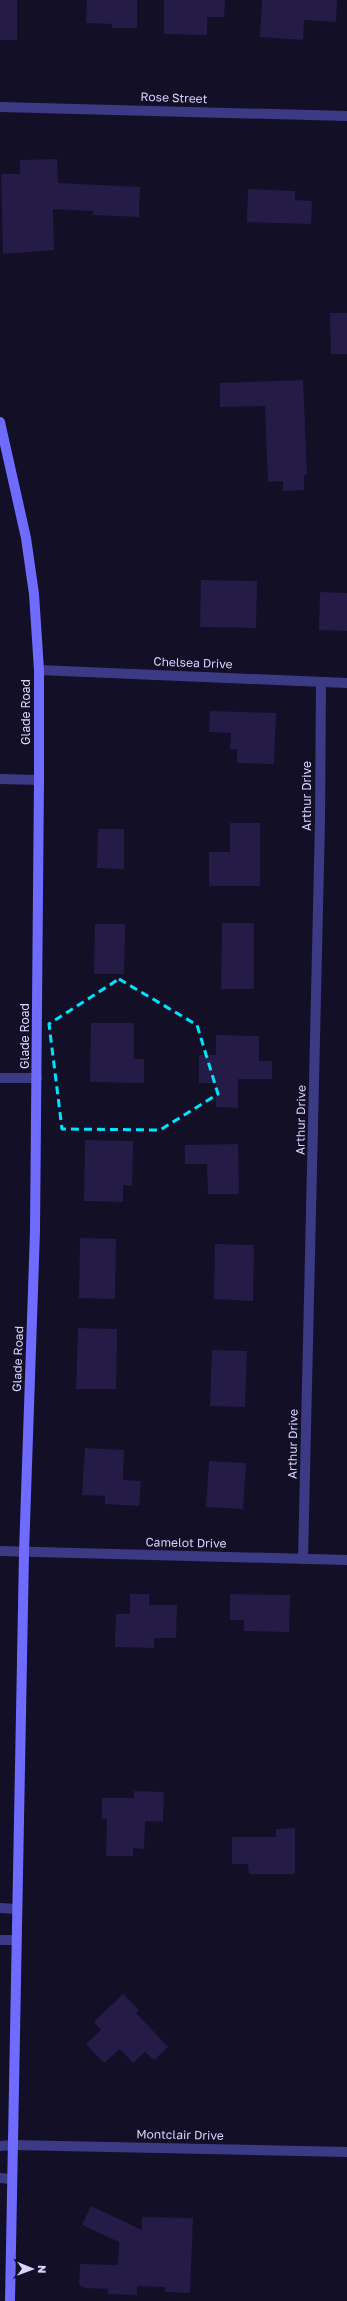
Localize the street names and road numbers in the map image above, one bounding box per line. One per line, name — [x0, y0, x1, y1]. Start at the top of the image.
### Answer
street label: Rose Street — [140, 89, 208, 106]
street label: Chelsea Drive — [153, 654, 233, 671]
street label: Glade Road — [18, 679, 33, 745]
street label: Arthur Drive — [299, 761, 314, 831]
street label: Glade Road — [17, 1003, 32, 1069]
street label: Arthur Drive — [292, 1085, 309, 1155]
street label: Glade Road — [9, 1326, 26, 1392]
street label: Arthur Drive — [284, 1409, 301, 1479]
street label: Camelot Drive — [145, 1534, 227, 1551]
street label: Montclair Drive — [136, 2126, 224, 2143]

